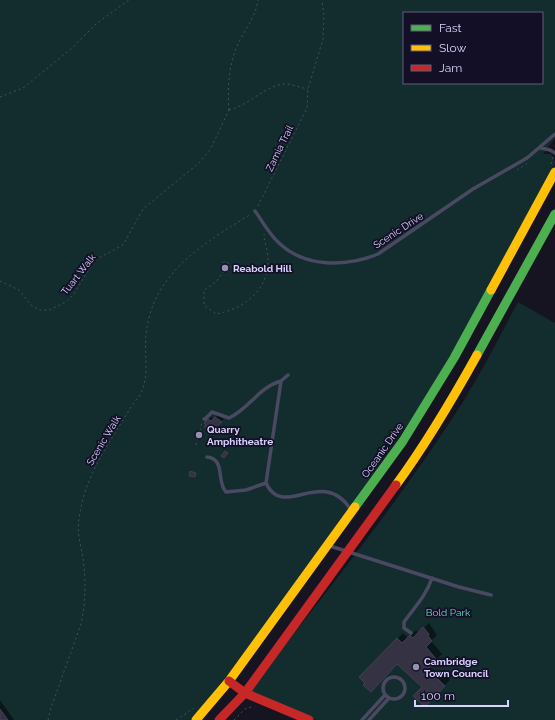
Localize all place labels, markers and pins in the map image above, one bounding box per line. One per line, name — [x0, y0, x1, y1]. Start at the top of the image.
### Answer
marker: Reabold Hill — [220, 263, 230, 273]
place label: Reabold Hill — [233, 263, 293, 274]
place label: Quarry Amphitheatre — [207, 424, 273, 447]
marker: Quarry Amphitheatre — [194, 430, 204, 440]
place label: Cambridge Town Council — [424, 656, 489, 679]
marker: Cambridge Town Council — [411, 662, 421, 672]

